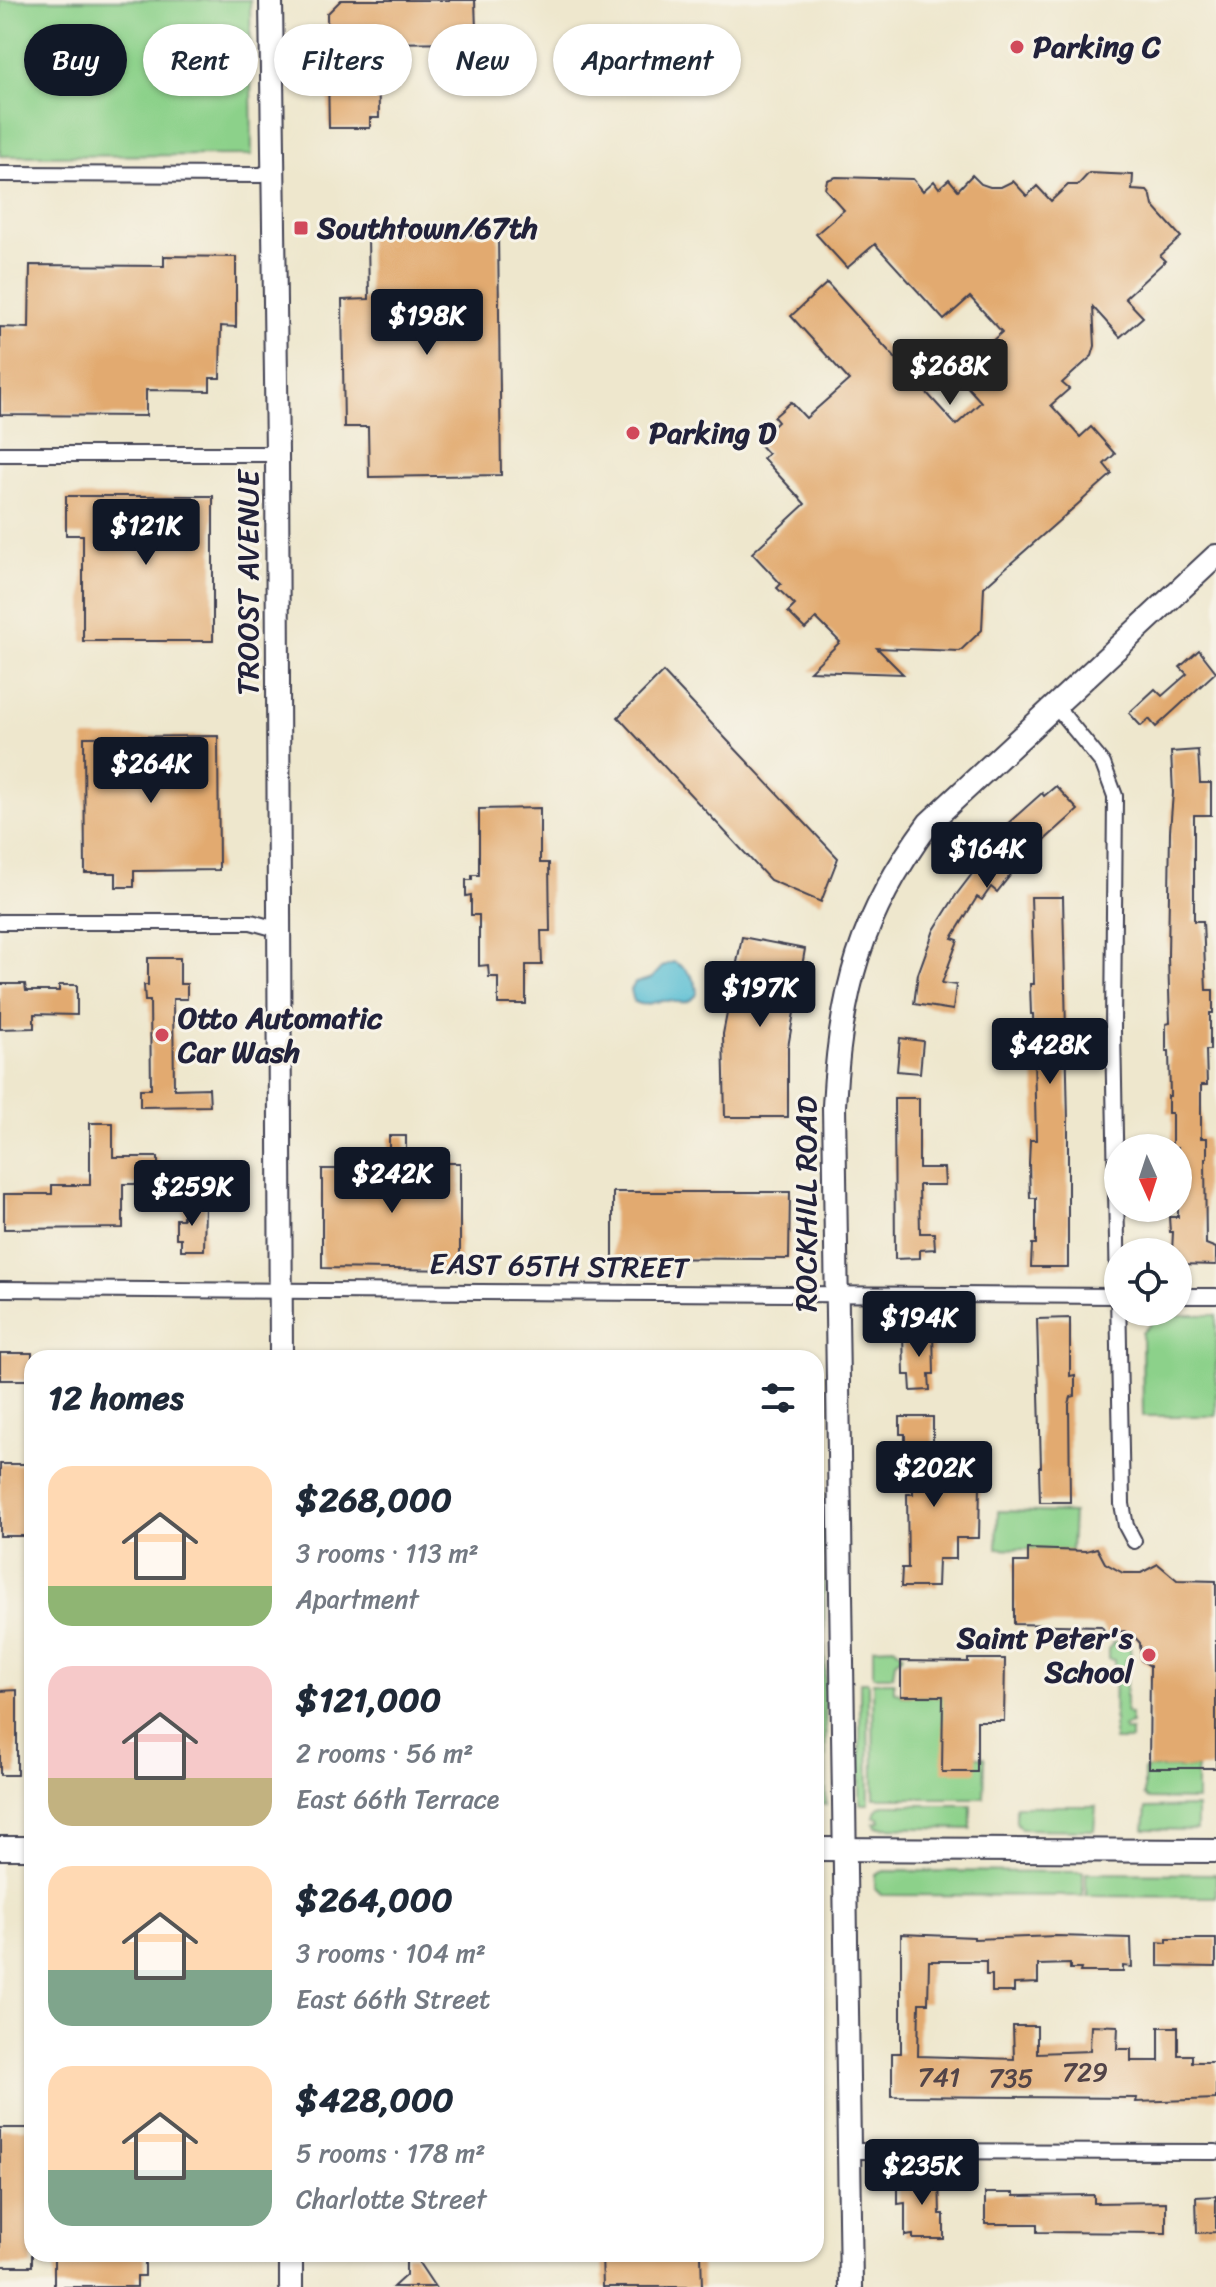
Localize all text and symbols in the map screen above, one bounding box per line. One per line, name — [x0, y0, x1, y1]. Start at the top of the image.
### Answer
place label: Parking C — [1033, 20, 1161, 74]
chip: Buy — [24, 24, 127, 96]
chip: Rent — [143, 24, 258, 96]
chip: Filters — [274, 24, 412, 96]
chip: New — [428, 24, 537, 96]
chip: Apartment — [553, 24, 741, 96]
marker: Parking C — [1008, 38, 1026, 56]
place label: Southtown/67th — [316, 201, 538, 255]
marker: Southtown/67th — [292, 219, 310, 237]
pin: $198K — [371, 289, 483, 357]
text: $198K — [389, 292, 465, 338]
pin: $268K — [894, 339, 1006, 407]
text: $268K — [911, 342, 989, 388]
place label: Parking D — [649, 406, 777, 460]
marker: Parking D — [624, 424, 642, 442]
street label: TROOST AVENUE — [221, 468, 275, 696]
pin: $121K — [90, 499, 202, 567]
text: $121K — [111, 502, 181, 548]
pin: $264K — [95, 737, 207, 805]
text: $264K — [111, 740, 191, 786]
pin: $164K — [931, 822, 1043, 890]
text: $164K — [949, 825, 1025, 871]
pin: $197K — [704, 961, 816, 1029]
text: $197K — [722, 964, 798, 1010]
place label: Otto Automatic Car Wash — [177, 991, 383, 1079]
pin: $428K — [994, 1018, 1106, 1086]
text: $428K — [1010, 1021, 1090, 1067]
marker: Otto Automatic Car Wash — [153, 1026, 171, 1044]
street label: ROCKHILL ROAD — [779, 1096, 833, 1312]
north arrow — [1104, 1134, 1192, 1222]
map controls — [1104, 1134, 1192, 1326]
pin: $242K — [336, 1147, 448, 1215]
text: $242K — [352, 1150, 432, 1196]
pin: $259K — [136, 1160, 248, 1228]
text: $259K — [152, 1163, 232, 1209]
street label: EAST 65TH STREET — [429, 1237, 691, 1295]
button: locate — [1104, 1238, 1192, 1326]
pin: $194K — [863, 1291, 975, 1359]
text: $194K — [881, 1294, 957, 1340]
text: 12 homes — [48, 1368, 184, 1428]
icon: filters — [756, 1376, 800, 1420]
pin: $202K — [878, 1441, 990, 1509]
text: $202K — [894, 1444, 974, 1490]
text: $268,000 — [296, 1470, 452, 1530]
icon: home — [112, 1498, 208, 1594]
text: 3 rooms · 113 m² — [296, 1530, 479, 1576]
text: Apartment — [296, 1576, 419, 1622]
place label: Saint Peter's School — [956, 1611, 1134, 1699]
marker: Saint Peter's School — [1140, 1646, 1158, 1664]
text: $121,000 — [296, 1670, 441, 1730]
icon: home — [112, 1698, 208, 1794]
text: 2 rooms · 56 m² — [296, 1730, 474, 1776]
text: East 66th Terrace — [296, 1776, 499, 1822]
text: $264,000 — [296, 1870, 453, 1930]
icon: home — [112, 1898, 208, 1994]
text: 3 rooms · 104 m² — [296, 1930, 486, 1976]
text: East 66th Street — [296, 1976, 490, 2022]
house number: 729 — [1062, 2049, 1108, 2095]
house number: 741 — [918, 2054, 960, 2100]
house number: 735 — [988, 2055, 1034, 2101]
text: $428,000 — [296, 2070, 454, 2130]
icon: home — [112, 2098, 208, 2194]
text: 5 rooms · 178 m² — [296, 2130, 485, 2176]
pin: $235K — [866, 2139, 978, 2207]
text: $235K — [883, 2142, 961, 2188]
text: Charlotte Street — [296, 2176, 487, 2222]

